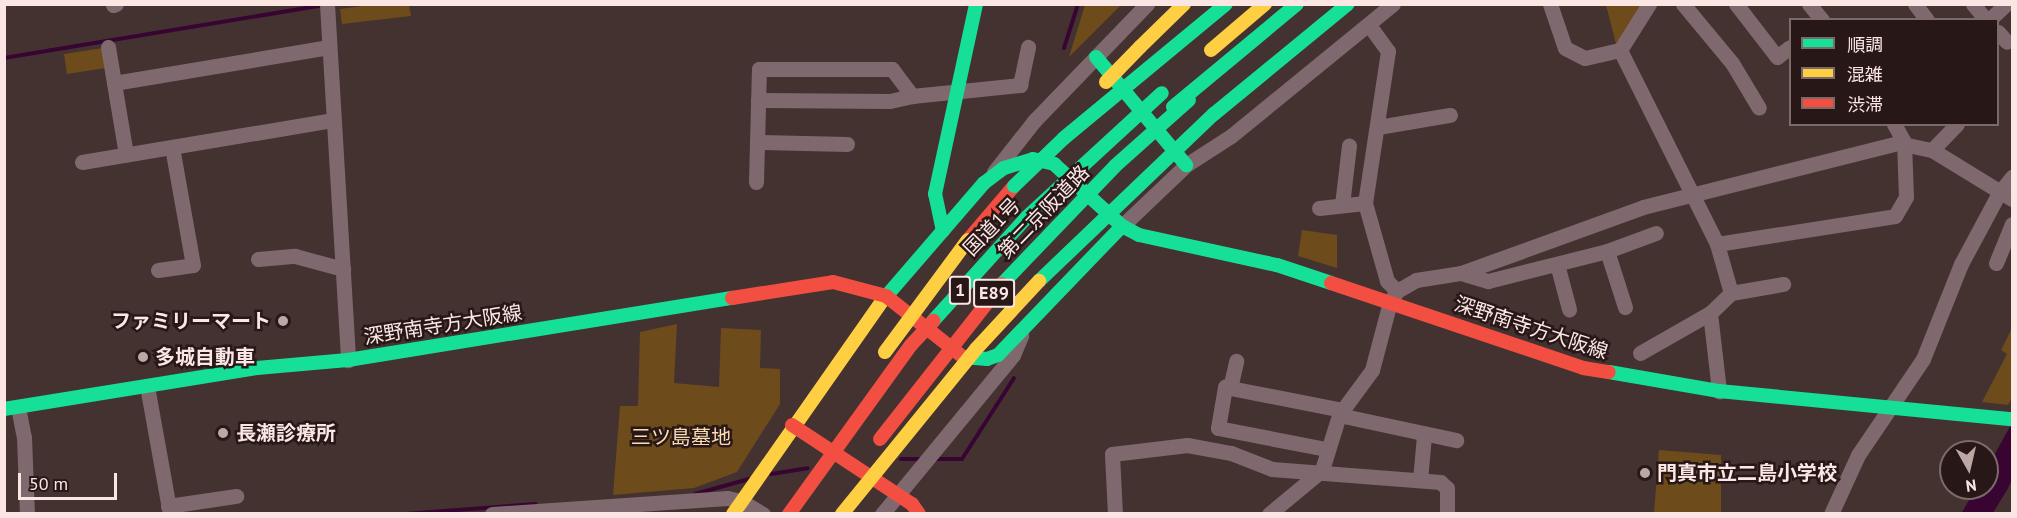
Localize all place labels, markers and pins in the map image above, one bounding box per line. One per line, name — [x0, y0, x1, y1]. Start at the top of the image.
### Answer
place label: ファミリーマート — [111, 309, 271, 333]
marker: ファミリーマート — [276, 314, 290, 328]
place label: 多城自動車 — [155, 345, 255, 369]
marker: 多城自動車 — [136, 350, 150, 364]
place label: 長瀬診療所 — [236, 421, 336, 445]
marker: 長瀬診療所 — [214, 424, 232, 442]
place label: 門真市立二島小学校 — [1657, 461, 1837, 485]
marker: 門真市立二島小学校 — [1638, 466, 1652, 480]

